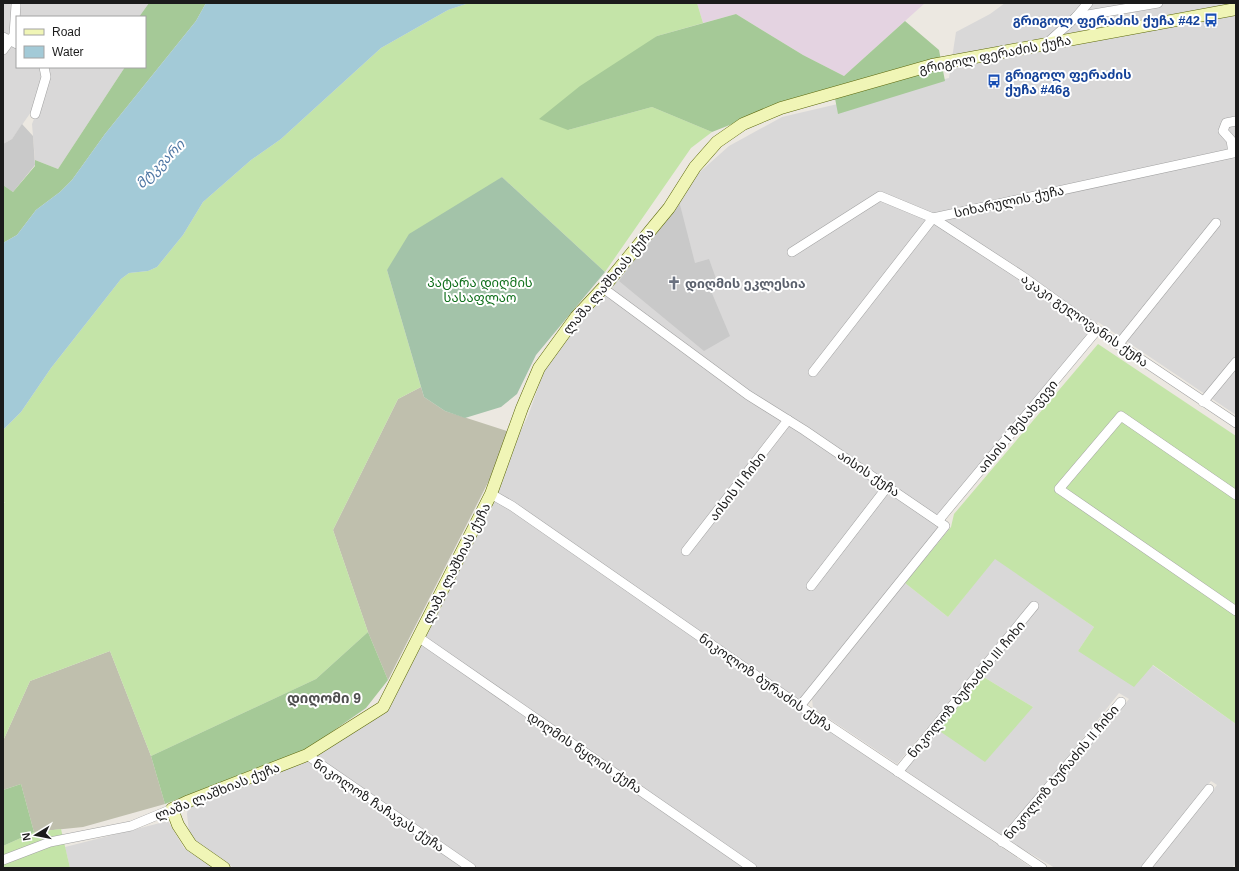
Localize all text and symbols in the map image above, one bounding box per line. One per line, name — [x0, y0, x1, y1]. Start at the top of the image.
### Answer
bus stop icon: გრიგოლ ფერაძის ქუჩა #42 — [1203, 12, 1219, 28]
place label: გრიგოლ ფერაძის ქუჩა #42 — [1013, 13, 1200, 29]
legend — [16, 16, 146, 68]
text: Road — [52, 25, 81, 39]
street label: გრიგოლ ფერაძის ქუჩა — [918, 32, 1073, 78]
text: Water — [52, 45, 84, 59]
place label: გრიგოლ ფერაძის ქუჩა #46გ — [1005, 67, 1131, 97]
bus stop icon: გრიგოლ ფერაძის ქუჩა #46გ — [986, 73, 1002, 89]
water label: მტკვარი — [132, 136, 189, 192]
street label: სიხარულის ქუჩა — [953, 183, 1066, 221]
street label: ლაშა ლაშხიას ქუჩა — [560, 225, 658, 338]
street label: აკაკი გელოვანის ქუჩა — [1018, 271, 1151, 371]
park label: პატარა დიღმის სასაფლაო — [427, 275, 533, 306]
church icon: დიღმის ეკლესია — [666, 275, 682, 291]
place label: დიღმის ეკლესია — [685, 276, 805, 292]
street label: აისის I შესახვევი — [974, 377, 1061, 476]
street label: აისის ქუჩა — [835, 447, 903, 500]
street label: აისის II ჩიხი — [706, 449, 769, 524]
street label: ლაშა ლაშხიას ქუჩა — [419, 500, 494, 627]
street label: ნიკოლოზ ბურაძის III ჩიხი — [905, 618, 1029, 762]
street label: ნიკოლოზ ბურაძის ქუჩა — [695, 630, 835, 735]
district label: დიღომი 9 — [287, 690, 361, 707]
street label: ნიკოლოზ ბურაძის II ჩიხი — [1001, 702, 1123, 843]
street label: დიღმის წყლის ქუჩა — [524, 708, 645, 797]
street label: ნიკოლოზ ჩაჩავას ქუჩა — [310, 756, 447, 856]
street label: ლაშა ლაშხიას ქუჩა — [153, 760, 282, 824]
north arrow — [16, 815, 56, 855]
text: N — [20, 832, 33, 842]

